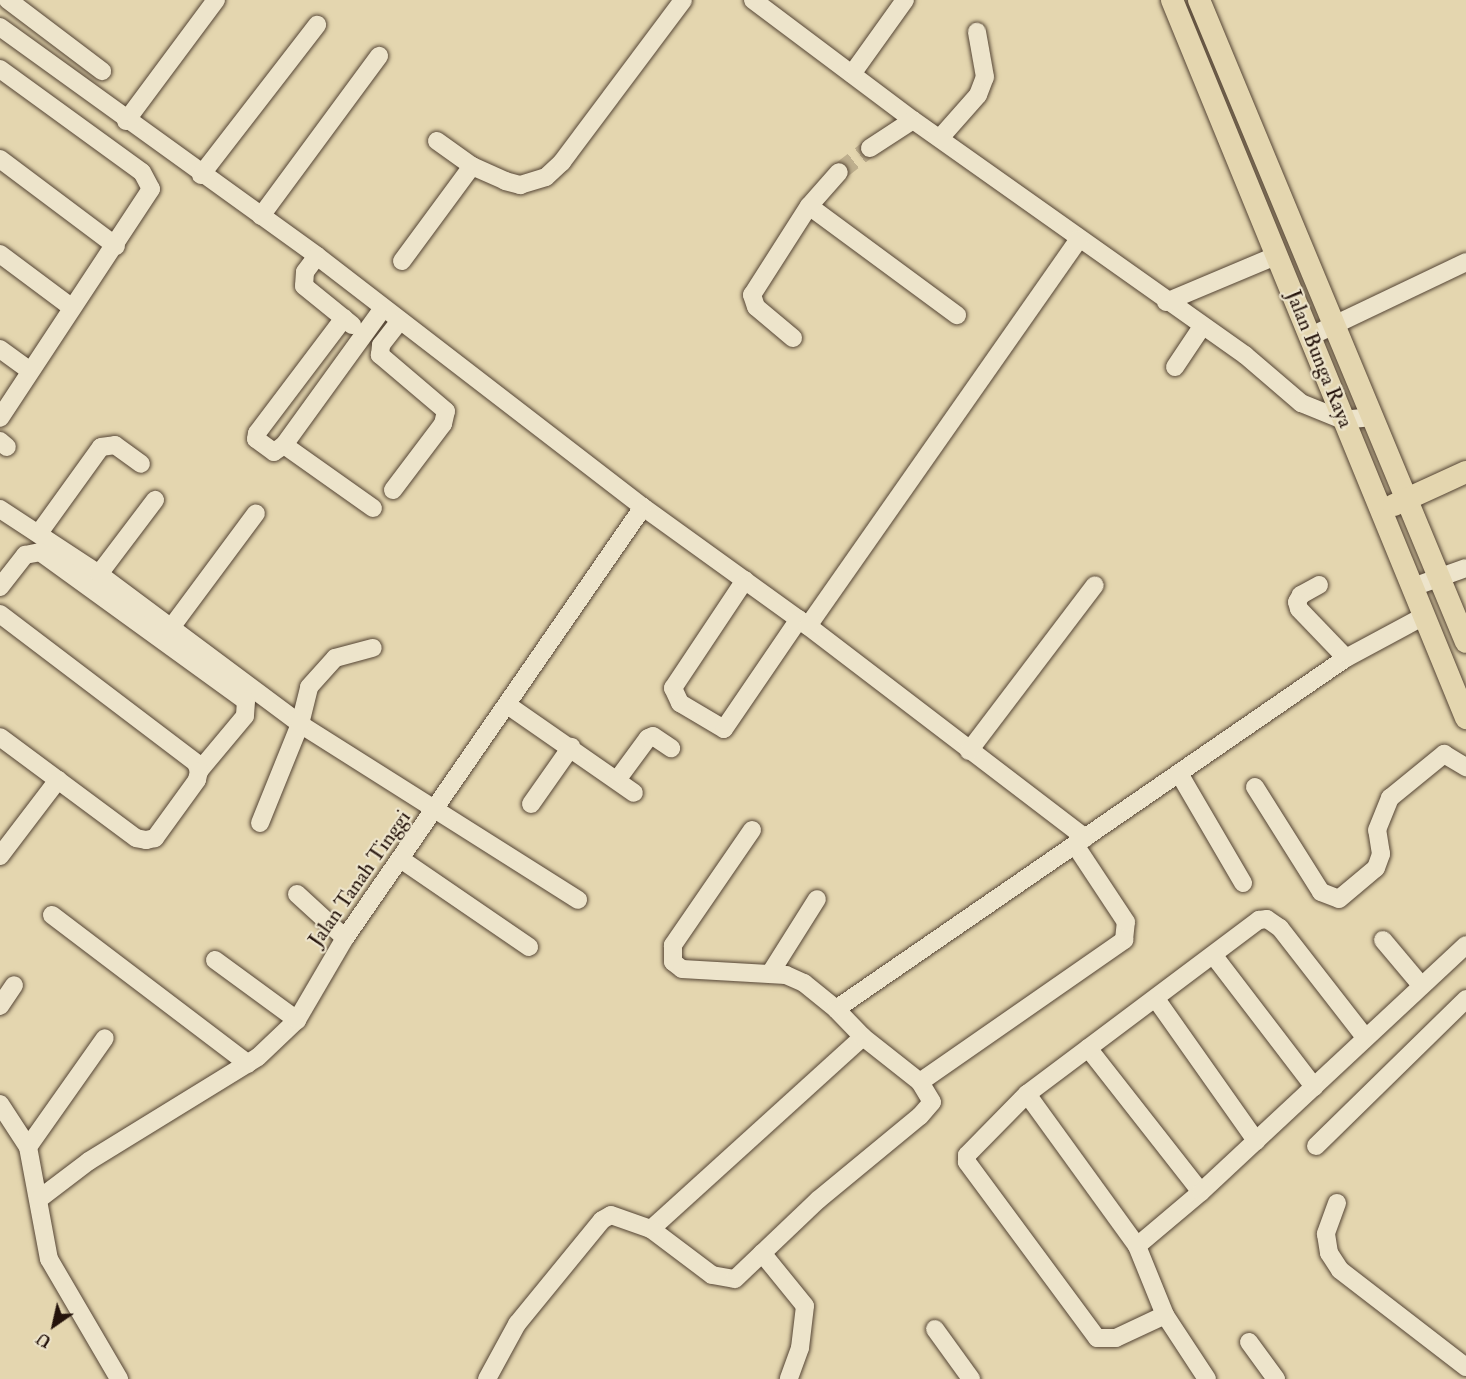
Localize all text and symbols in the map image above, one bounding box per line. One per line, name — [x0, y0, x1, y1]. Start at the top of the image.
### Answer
street label: Jalan Bunga Raya — [1280, 287, 1358, 431]
street label: Jalan Tanah Tinggi — [304, 806, 416, 952]
north arrow — [24, 1295, 84, 1355]
text: U — [33, 1328, 55, 1352]

